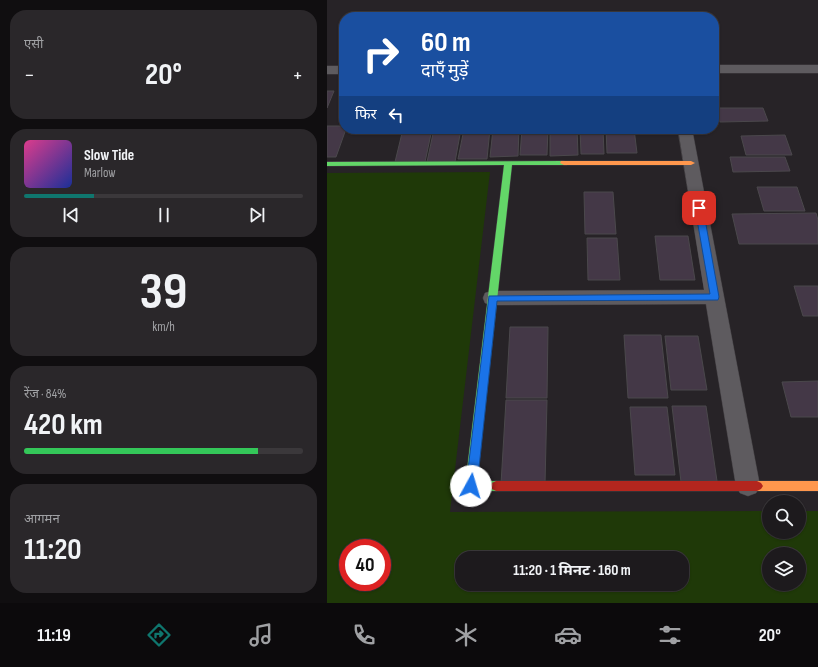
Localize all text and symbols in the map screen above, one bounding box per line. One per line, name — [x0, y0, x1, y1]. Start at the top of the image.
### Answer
text: 60 m — [421, 26, 470, 59]
icon: right — [355, 28, 407, 80]
text: एसी — [24, 36, 43, 52]
text: 20° — [145, 57, 182, 93]
text: दाएँ मुड़ें — [421, 60, 468, 81]
text: − — [24, 62, 35, 89]
text: + — [292, 62, 303, 89]
icon: left — [385, 104, 407, 126]
text: फिर — [355, 105, 377, 124]
text: Slow Tide — [84, 146, 134, 165]
text: Marlow — [84, 165, 116, 181]
pin — [682, 191, 716, 225]
icon: arrive — [688, 197, 710, 219]
icon: previous — [60, 204, 82, 226]
icon: pause — [153, 204, 175, 226]
icon: next — [246, 204, 268, 226]
text: 39 — [140, 261, 187, 324]
text: km/h — [152, 319, 175, 335]
text: रेंज · 84% — [24, 386, 66, 402]
text: 420 km — [24, 407, 103, 443]
position arrow — [450, 465, 492, 507]
map controls — [762, 495, 806, 591]
button: search — [762, 495, 806, 539]
text: आगमन — [24, 511, 60, 527]
text: 11:20 — [24, 532, 82, 568]
speed limit sign: 40 — [339, 539, 391, 591]
button: layers — [762, 547, 806, 591]
text: 11:20 · 1 मिनट · 160 m — [513, 561, 631, 580]
icon: directions — [145, 621, 173, 649]
icon: music — [247, 621, 275, 649]
icon: phone — [350, 621, 378, 649]
icon: climate — [452, 621, 480, 649]
icon: car — [554, 621, 582, 649]
icon: filters — [656, 621, 684, 649]
text: 11:19 — [37, 625, 71, 646]
text: 20° — [759, 625, 781, 646]

